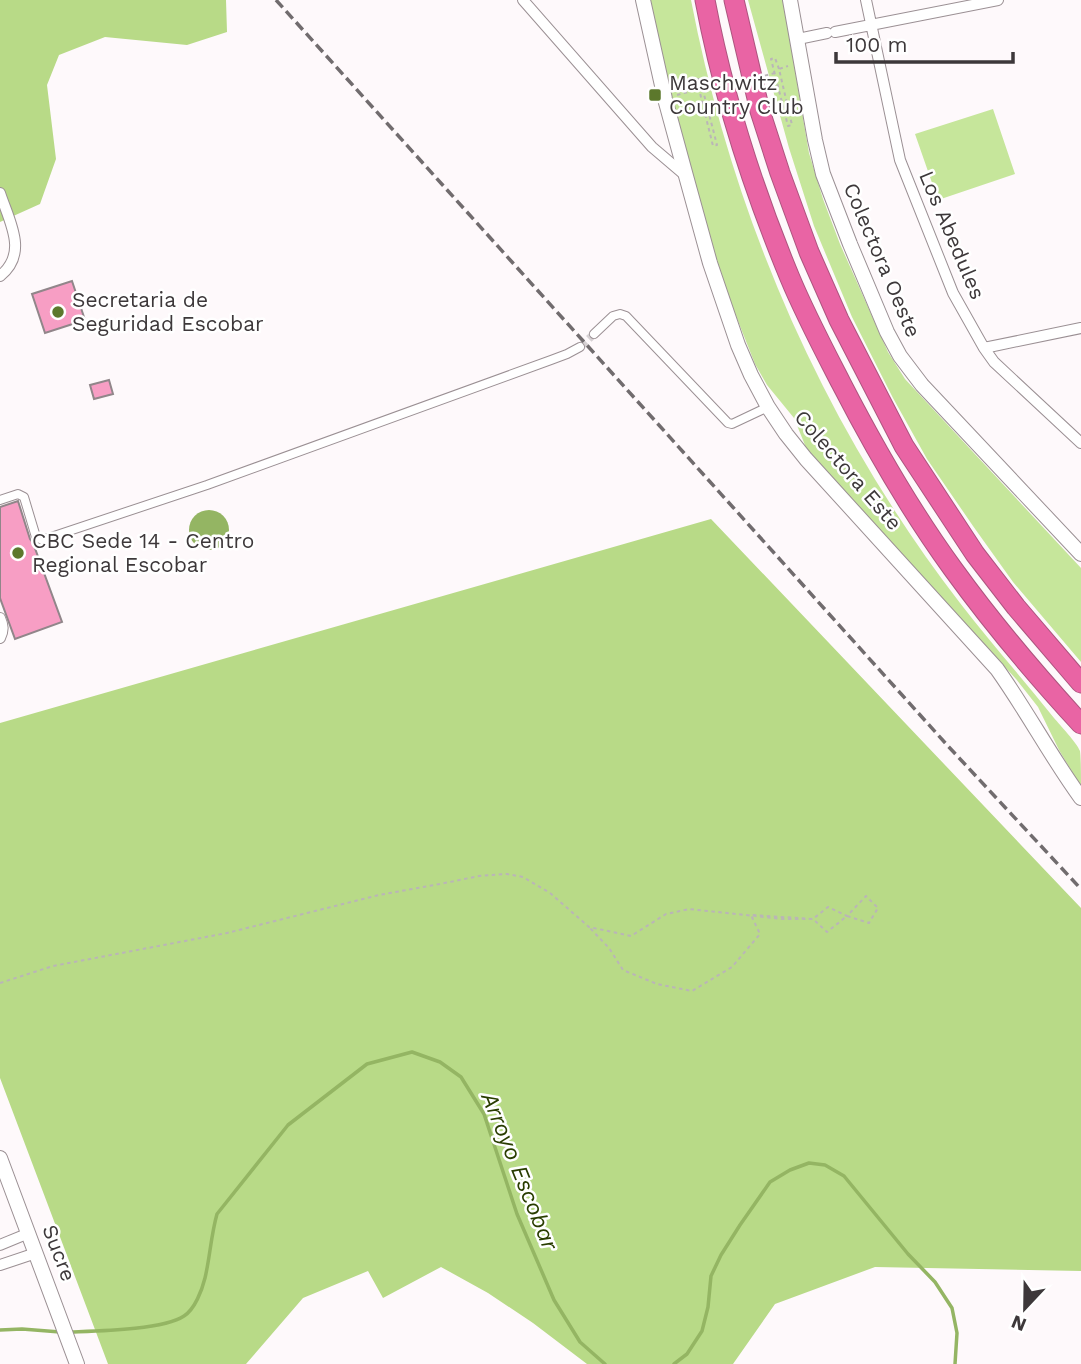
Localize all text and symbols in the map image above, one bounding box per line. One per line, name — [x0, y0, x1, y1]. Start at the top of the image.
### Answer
scale bar — [836, 21, 1013, 65]
text: 100 m — [846, 32, 908, 57]
place label: Maschwitz Country Club — [669, 70, 804, 119]
marker: Maschwitz Country Club — [647, 87, 663, 103]
street label: Los Abedules — [914, 167, 991, 303]
street label: Colectora Oeste — [839, 179, 926, 341]
place label: Secretaria de Seguridad Escobar — [72, 287, 264, 336]
marker: Secretaria de Seguridad Escobar — [50, 304, 66, 320]
street label: Colectora Este — [789, 405, 907, 535]
place label: CBC Sede 14 - Centro Regional Escobar — [32, 528, 254, 577]
marker: CBC Sede 14 - Centro Regional Escobar — [10, 545, 26, 561]
water label: Arroyo Escobar — [475, 1087, 564, 1255]
street label: Sucre — [37, 1221, 82, 1285]
north arrow — [990, 1273, 1060, 1343]
text: N — [1008, 1310, 1030, 1337]

